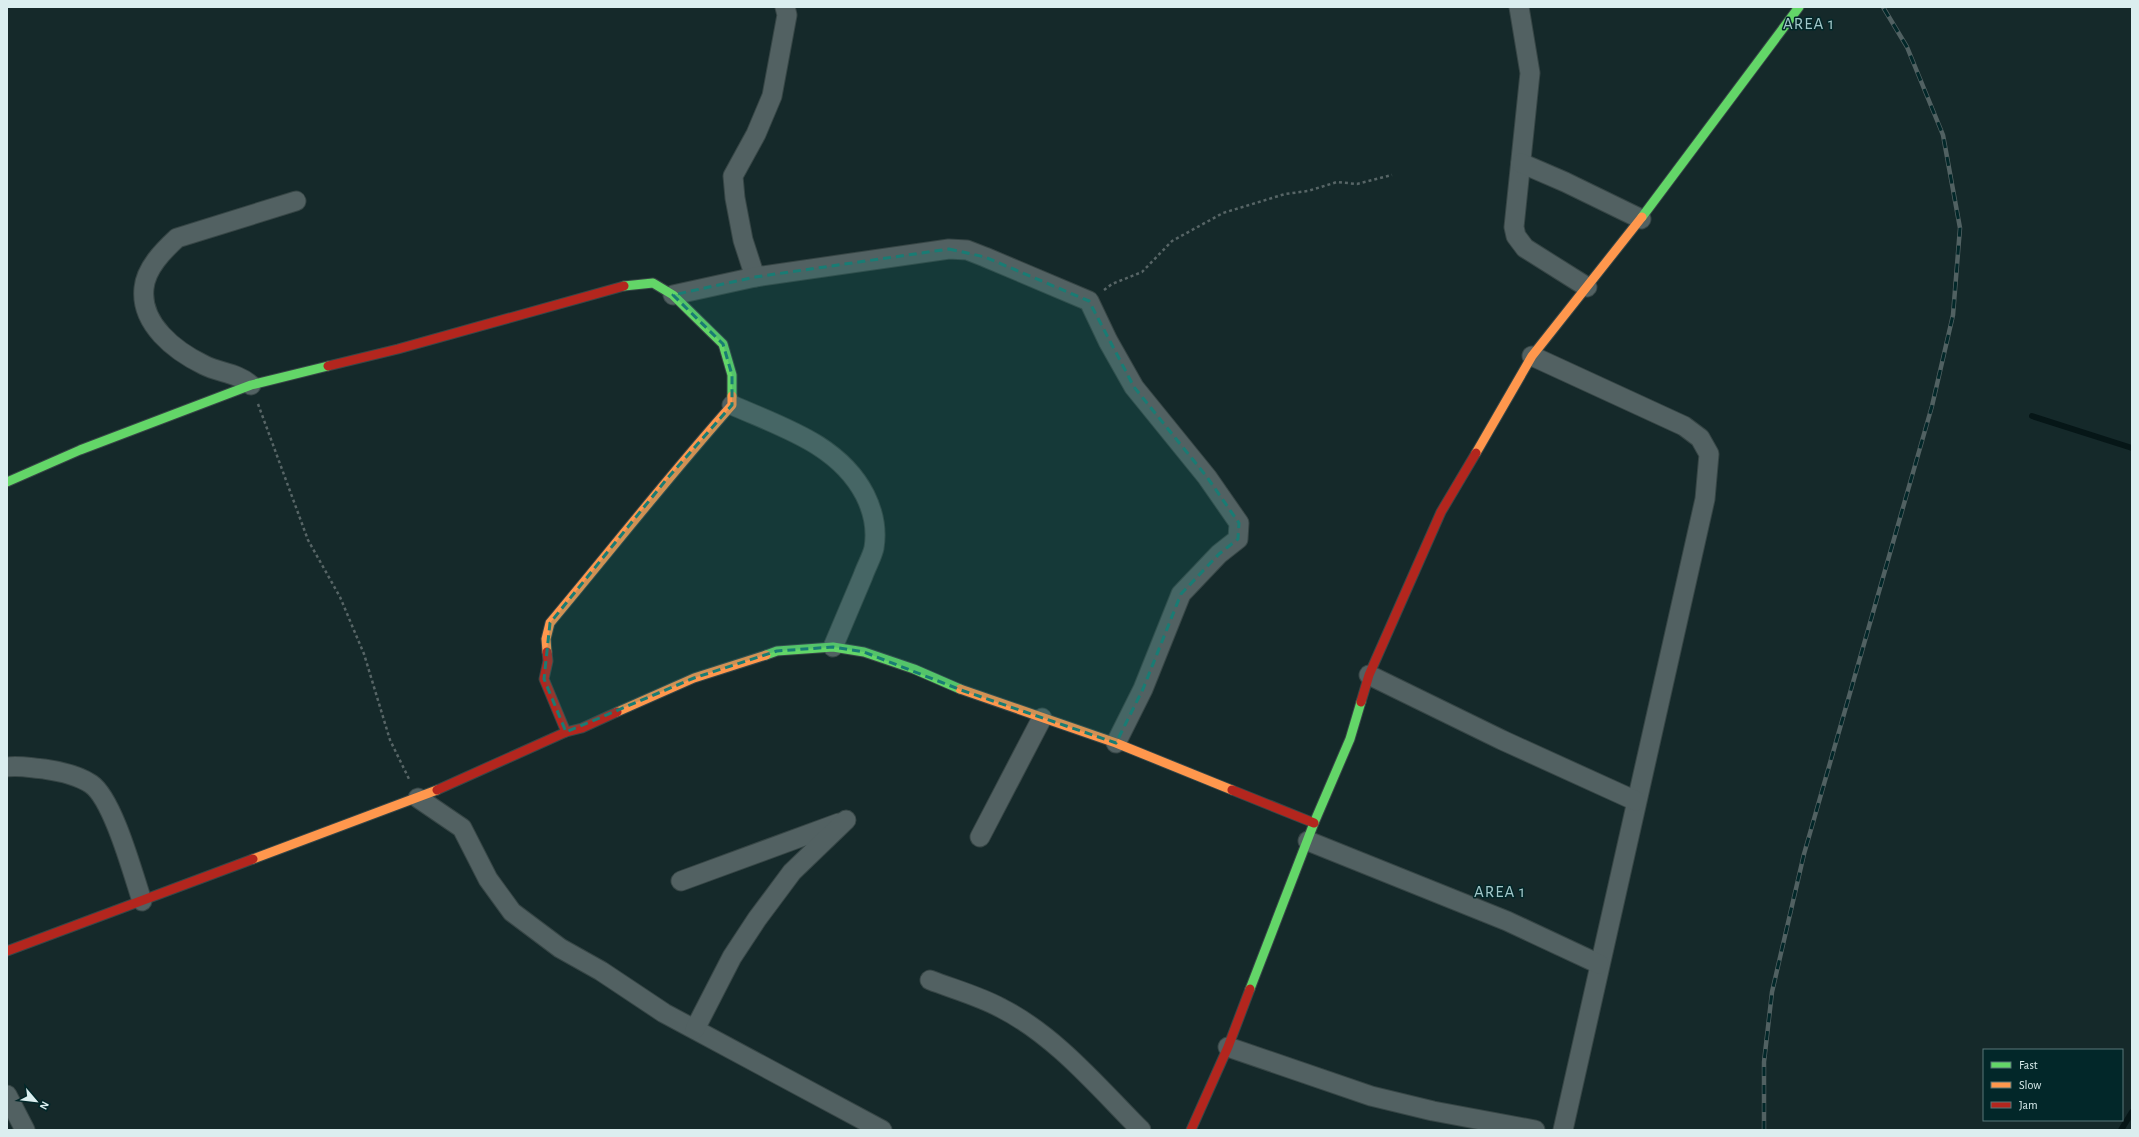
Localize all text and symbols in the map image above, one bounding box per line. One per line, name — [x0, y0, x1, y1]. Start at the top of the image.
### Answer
district label: AREA 1 — [1783, 15, 1835, 32]
district label: AREA 1 — [1474, 883, 1526, 900]
legend — [1983, 1049, 2123, 1121]
text: Fast — [2019, 1059, 2038, 1071]
text: Slow — [2019, 1079, 2041, 1091]
north arrow — [16, 1081, 56, 1121]
text: N — [38, 1099, 51, 1111]
text: Jam — [2019, 1099, 2038, 1111]

